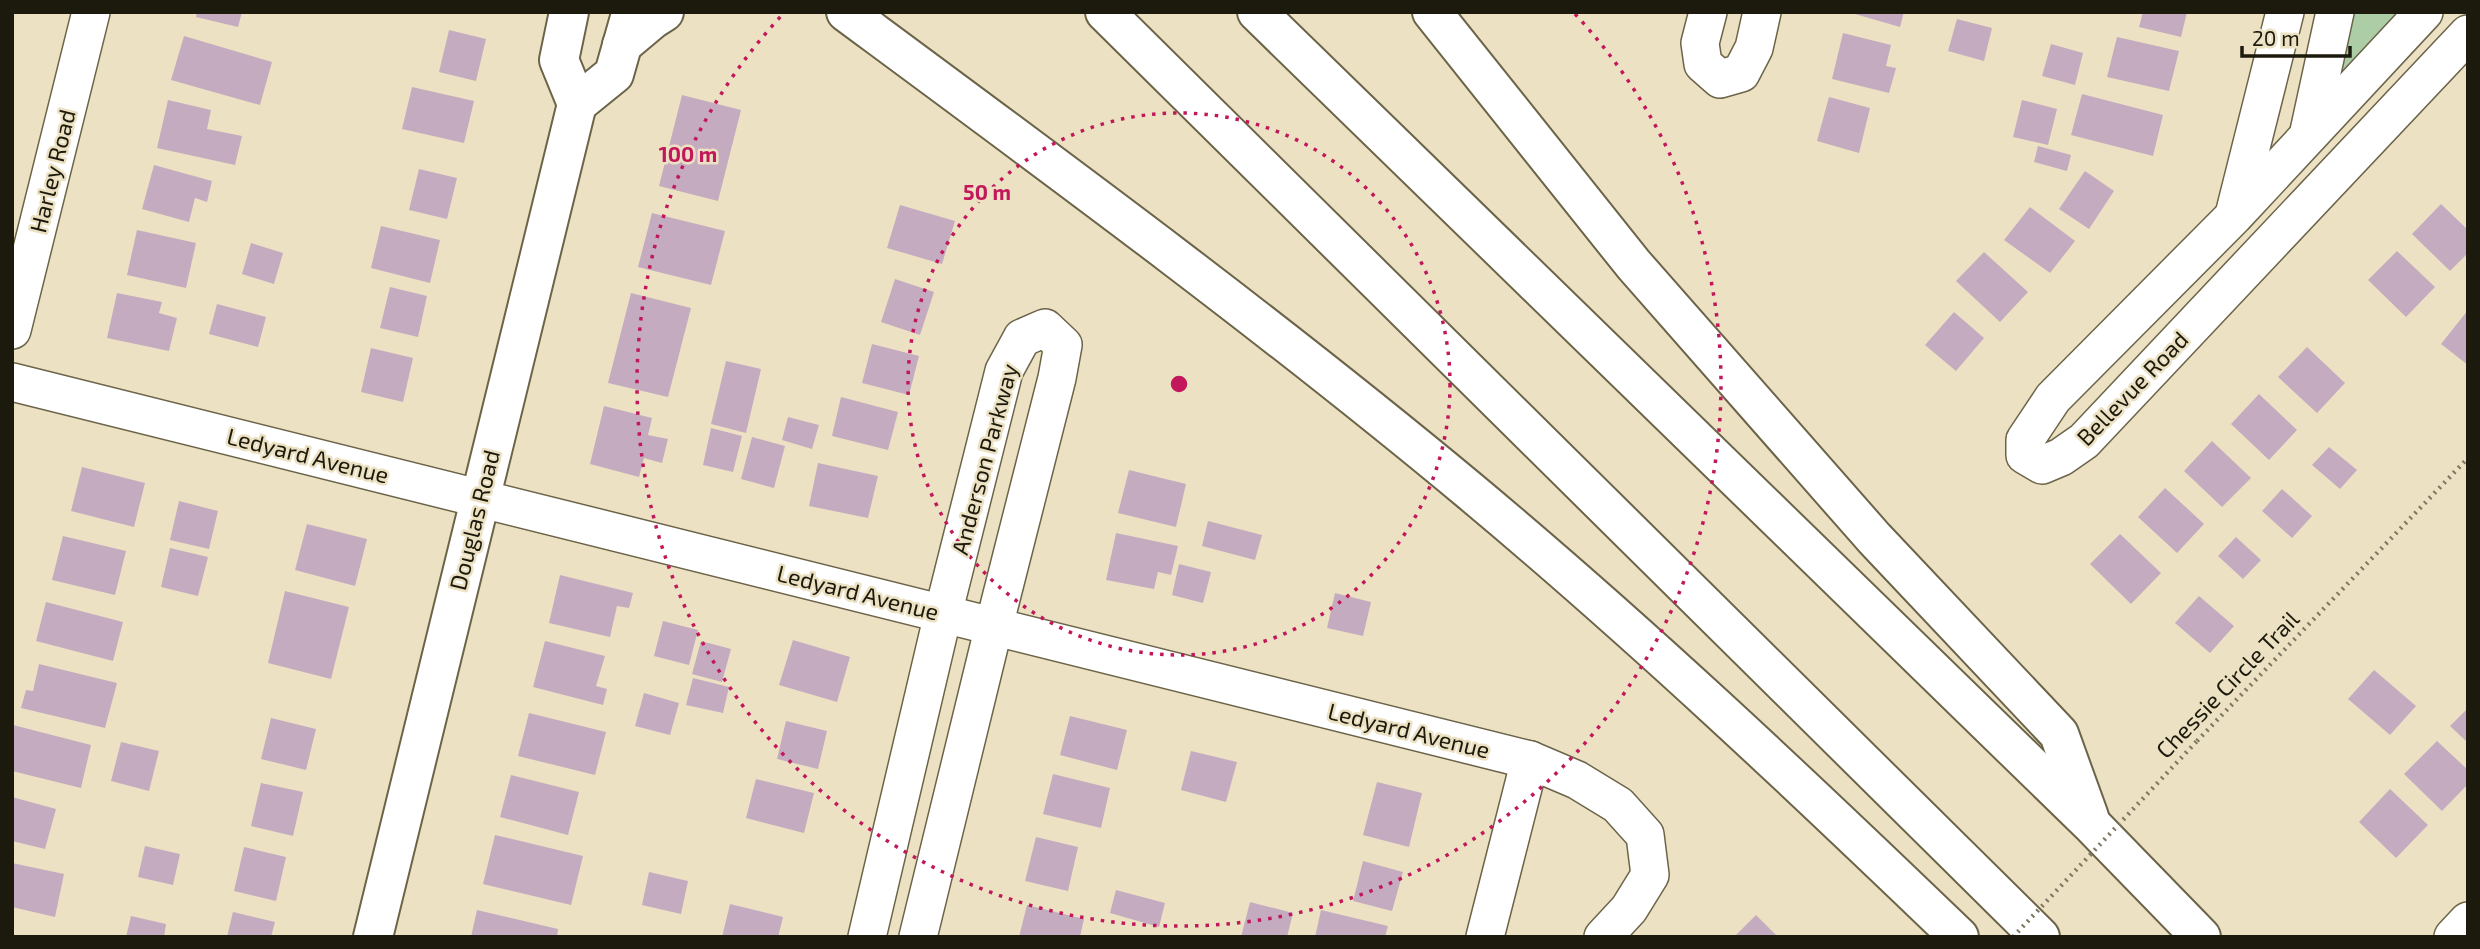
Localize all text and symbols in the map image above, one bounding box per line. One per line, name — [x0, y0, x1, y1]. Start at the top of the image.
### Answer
scale bar — [2242, 14, 2350, 58]
text: 20 m — [2252, 25, 2300, 50]
street label: Harley Road — [23, 106, 81, 236]
text: 100 m — [659, 141, 717, 166]
text: 50 m — [963, 179, 1011, 204]
street label: Bellevue Road — [2070, 325, 2194, 451]
street label: Anderson Parkway — [945, 361, 1023, 557]
centre of rings — [1167, 372, 1191, 396]
street label: Ledyard Avenue — [224, 421, 392, 489]
street label: Douglas Road — [443, 447, 505, 593]
street label: Ledyard Avenue — [774, 558, 942, 626]
street label: Chessie Circle Trail — [2150, 604, 2304, 763]
street label: Ledyard Avenue — [1325, 696, 1493, 764]

